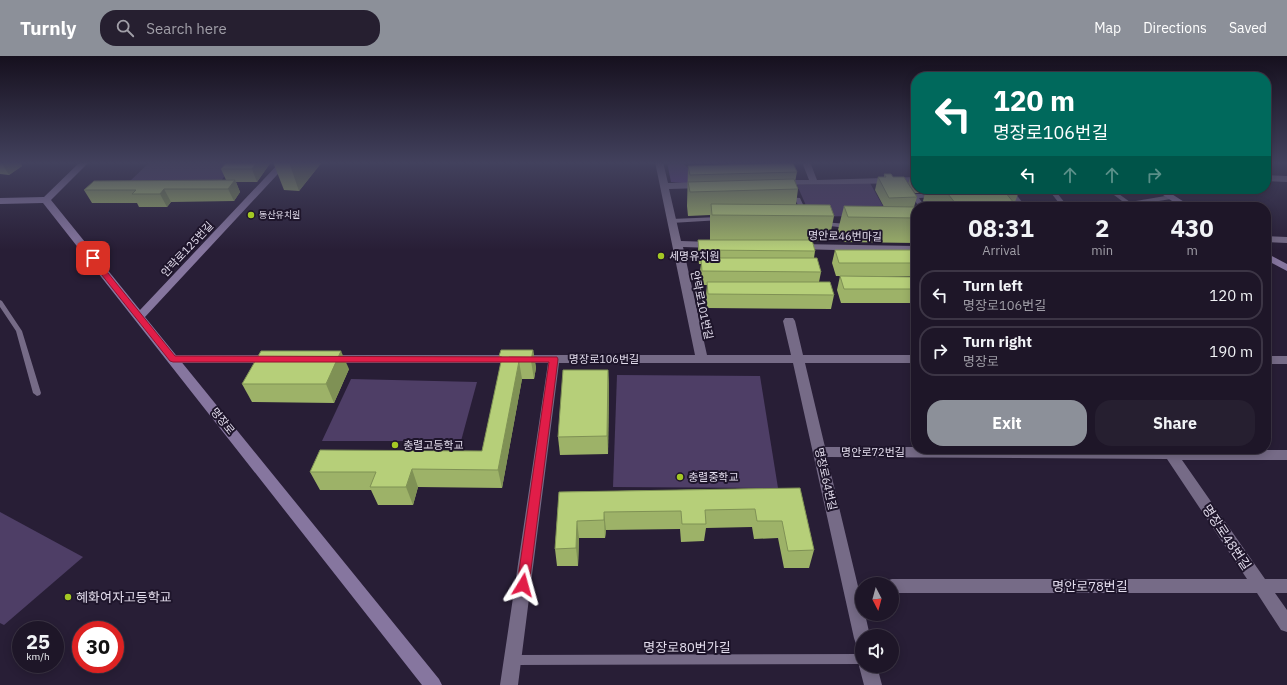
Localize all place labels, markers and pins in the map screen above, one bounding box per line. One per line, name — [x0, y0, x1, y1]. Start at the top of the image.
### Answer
place label: 동산유치원 — [259, 209, 300, 220]
marker: 동산유치원 — [246, 210, 256, 220]
pin — [76, 241, 110, 275]
place label: 세명유치원 — [669, 249, 720, 263]
marker: 세명유치원 — [656, 251, 666, 261]
place label: 충렬고등학교 — [403, 438, 464, 452]
marker: 충렬고등학교 — [390, 440, 400, 450]
place label: 충렬중학교 — [688, 470, 739, 484]
marker: 충렬중학교 — [675, 472, 685, 482]
place label: 혜화여자고등학교 — [76, 589, 172, 606]
marker: 혜화여자고등학교 — [63, 592, 73, 602]

